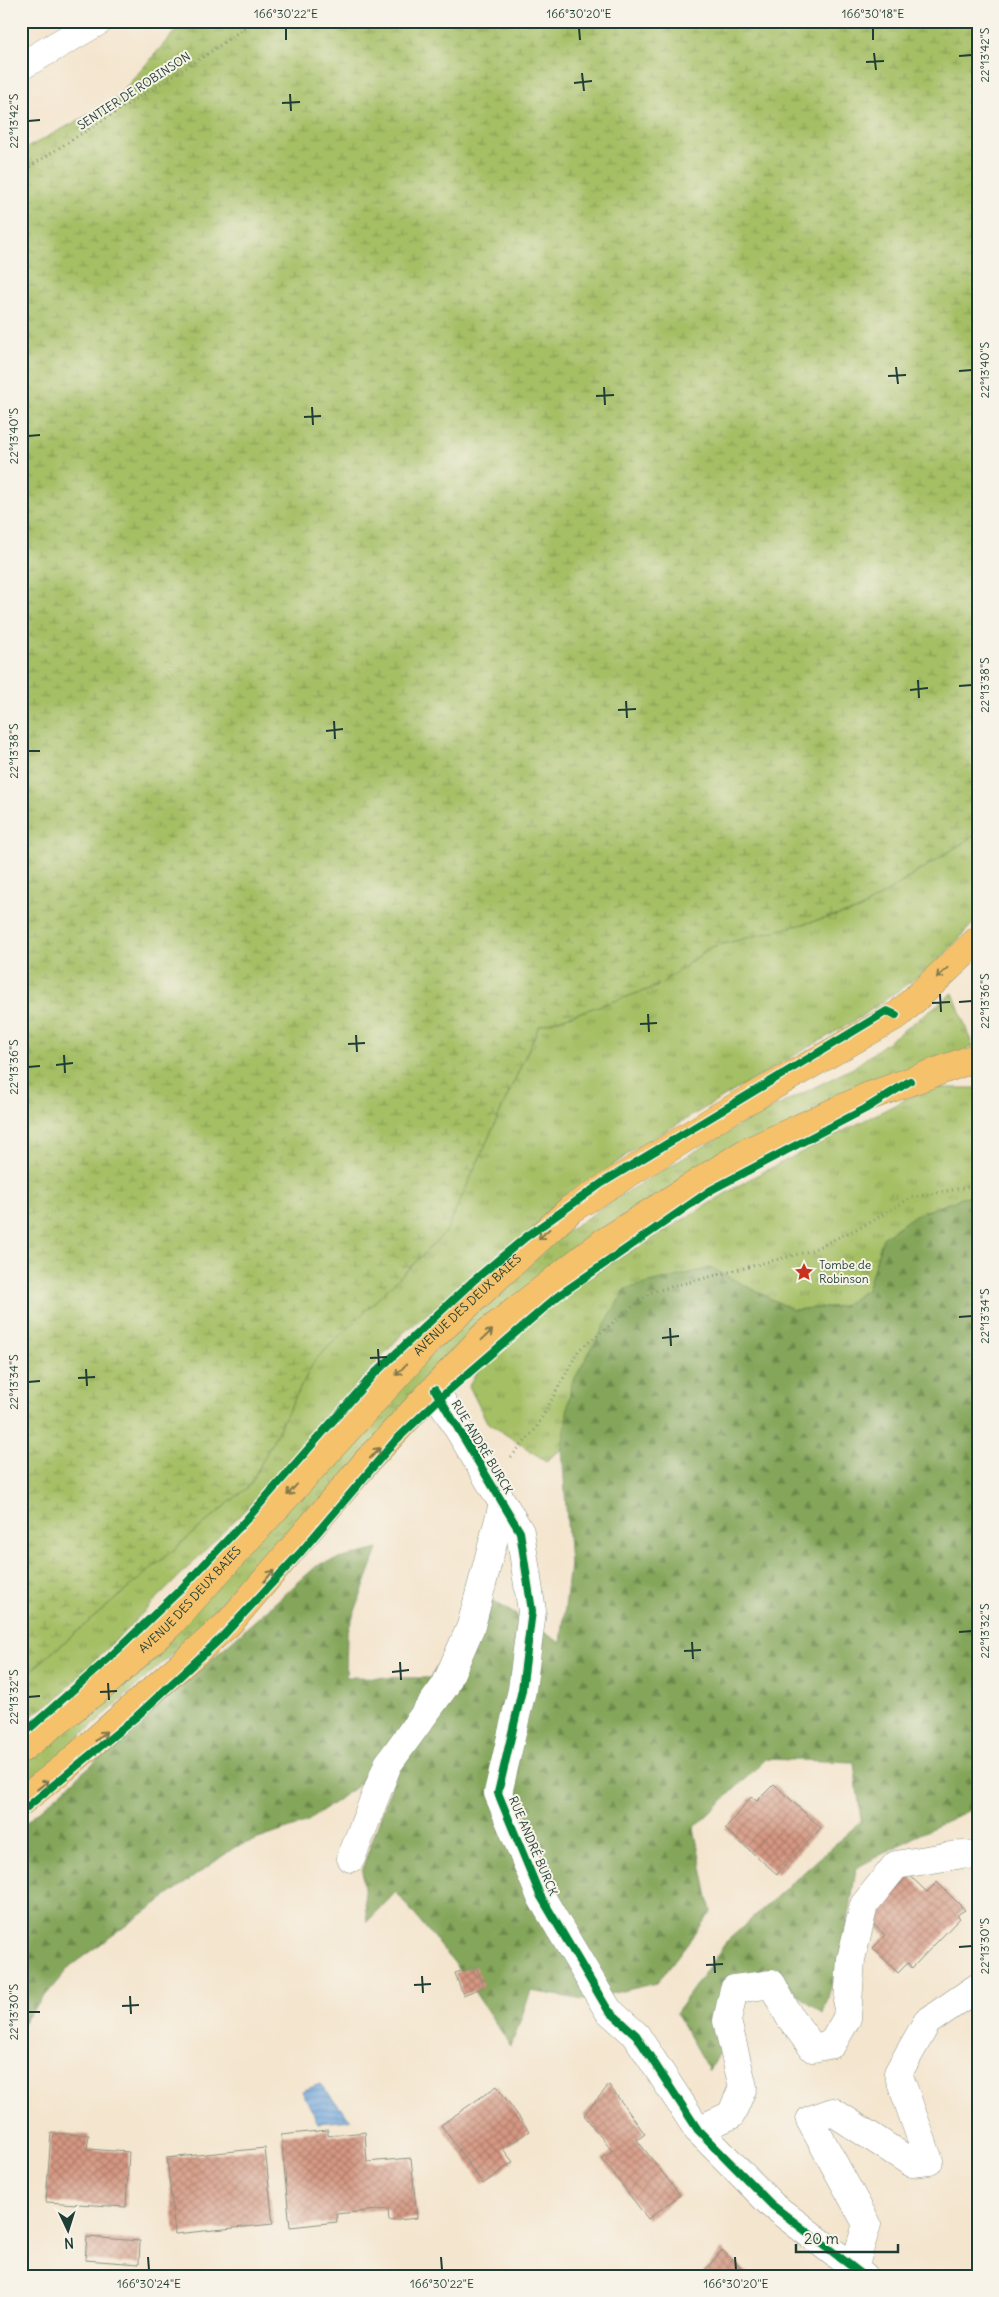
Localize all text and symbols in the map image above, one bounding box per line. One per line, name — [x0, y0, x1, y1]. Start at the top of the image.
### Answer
text: 166°30'22"E — [254, 6, 318, 21]
text: 166°30'20"E — [546, 6, 612, 21]
text: 166°30'18"E — [842, 6, 904, 21]
text: 22°13'42"S — [977, 27, 992, 82]
street label: SENTIER DE ROBINSON — [74, 48, 193, 133]
text: 22°13'42"S — [6, 93, 21, 148]
text: 22°13'40"S — [977, 342, 992, 398]
text: 22°13'40"S — [6, 408, 21, 464]
text: 22°13'38"S — [977, 657, 992, 713]
text: 22°13'38"S — [6, 723, 21, 779]
one-way arrow — [936, 968, 949, 979]
text: 22°13'36"S — [977, 973, 992, 1029]
text: 22°13'36"S — [6, 1039, 21, 1095]
one-way arrow — [538, 1228, 551, 1240]
street label: AVENUE DES DEUX BAIES — [410, 1251, 524, 1359]
place label: Tombe de Robinson — [819, 1257, 871, 1286]
place icon: Tombe de Robinson — [793, 1261, 815, 1283]
text: 22°13'34"S — [977, 1288, 992, 1344]
one-way arrow — [481, 1329, 493, 1341]
text: 22°13'34"S — [6, 1354, 21, 1410]
one-way arrow — [395, 1364, 407, 1377]
street label: RUE ANDRÉ BURCK — [449, 1397, 517, 1497]
one-way arrow — [369, 1446, 381, 1459]
one-way arrow — [286, 1484, 297, 1497]
street label: AVENUE DES DEUX BAIES — [135, 1543, 244, 1656]
one-way arrow — [264, 1570, 275, 1583]
text: 22°13'32"S — [977, 1603, 992, 1659]
text: 22°13'32"S — [6, 1669, 21, 1725]
one-way arrow — [94, 1731, 107, 1742]
one-way arrow — [36, 1780, 50, 1790]
street label: RUE ANDRÉ BURCK — [506, 1794, 561, 1898]
text: 22°13'30"S — [977, 1917, 992, 1974]
text: 22°13'30"S — [6, 1983, 21, 2040]
north arrow — [42, 2204, 92, 2254]
scale bar — [796, 2222, 899, 2254]
text: 20 m — [804, 2229, 839, 2248]
text: N — [63, 2234, 74, 2252]
text: 166°30'24"E — [117, 2276, 181, 2291]
text: 166°30'22"E — [410, 2276, 474, 2291]
text: 166°30'20"E — [703, 2276, 769, 2291]

